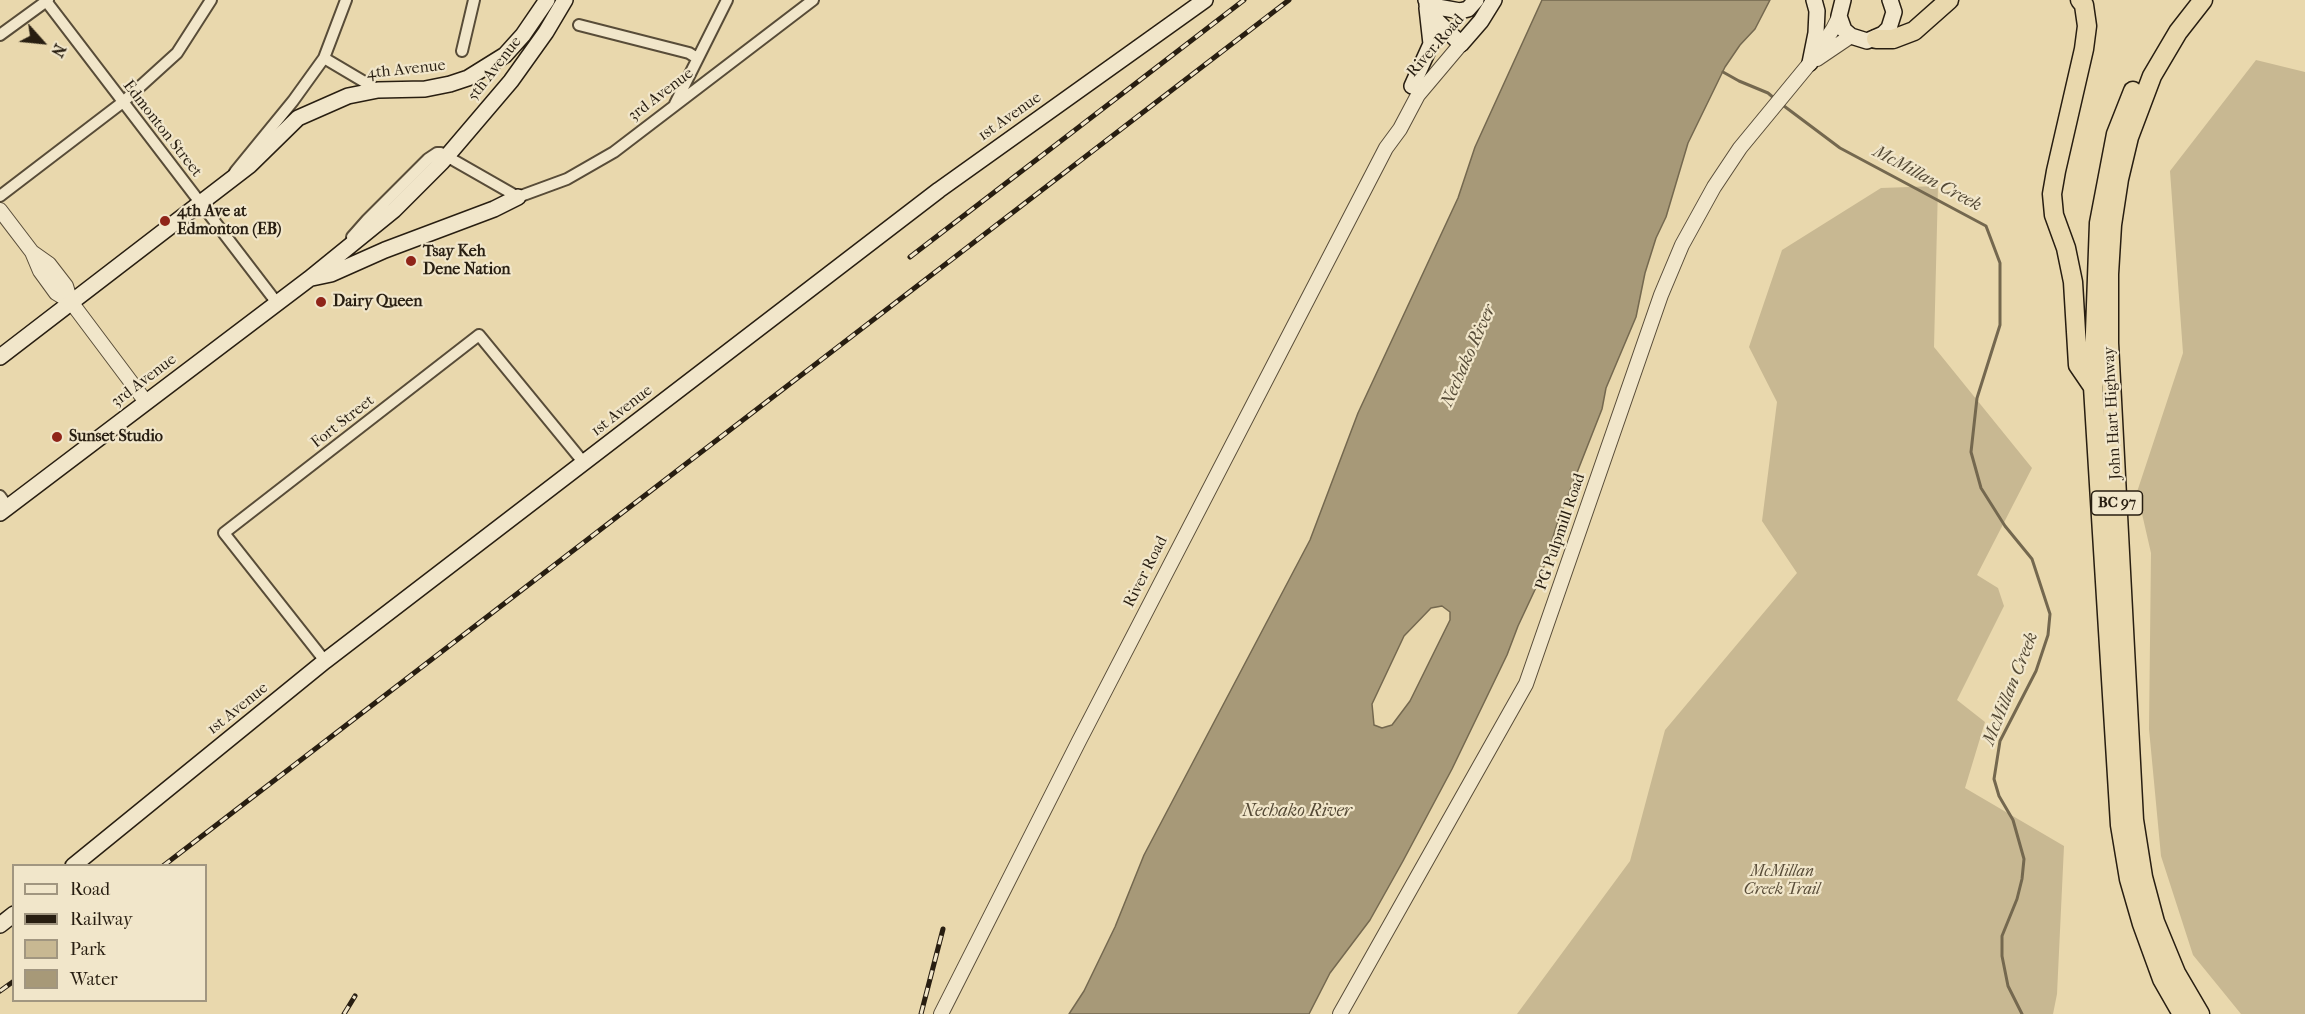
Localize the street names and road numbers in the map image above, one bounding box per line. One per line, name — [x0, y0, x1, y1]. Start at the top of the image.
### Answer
street label: River Road — [1403, 10, 1469, 82]
street label: 5th Avenue — [464, 33, 526, 105]
street label: 4th Avenue — [366, 56, 446, 84]
street label: 3rd Avenue — [624, 64, 698, 126]
street label: Edmonton Street — [118, 77, 206, 181]
street label: 1st Avenue — [975, 88, 1045, 146]
street label: John Hart Highway — [2100, 346, 2126, 480]
street label: 3rd Avenue — [107, 350, 181, 412]
street label: 1st Avenue — [588, 381, 656, 441]
street label: Fort Street — [308, 391, 378, 453]
street label: PG Pulpmill Road — [1532, 471, 1590, 593]
road number: BC 97 — [2092, 491, 2142, 515]
street label: River Road — [1120, 533, 1172, 611]
street label: 1st Avenue — [204, 679, 272, 739]

